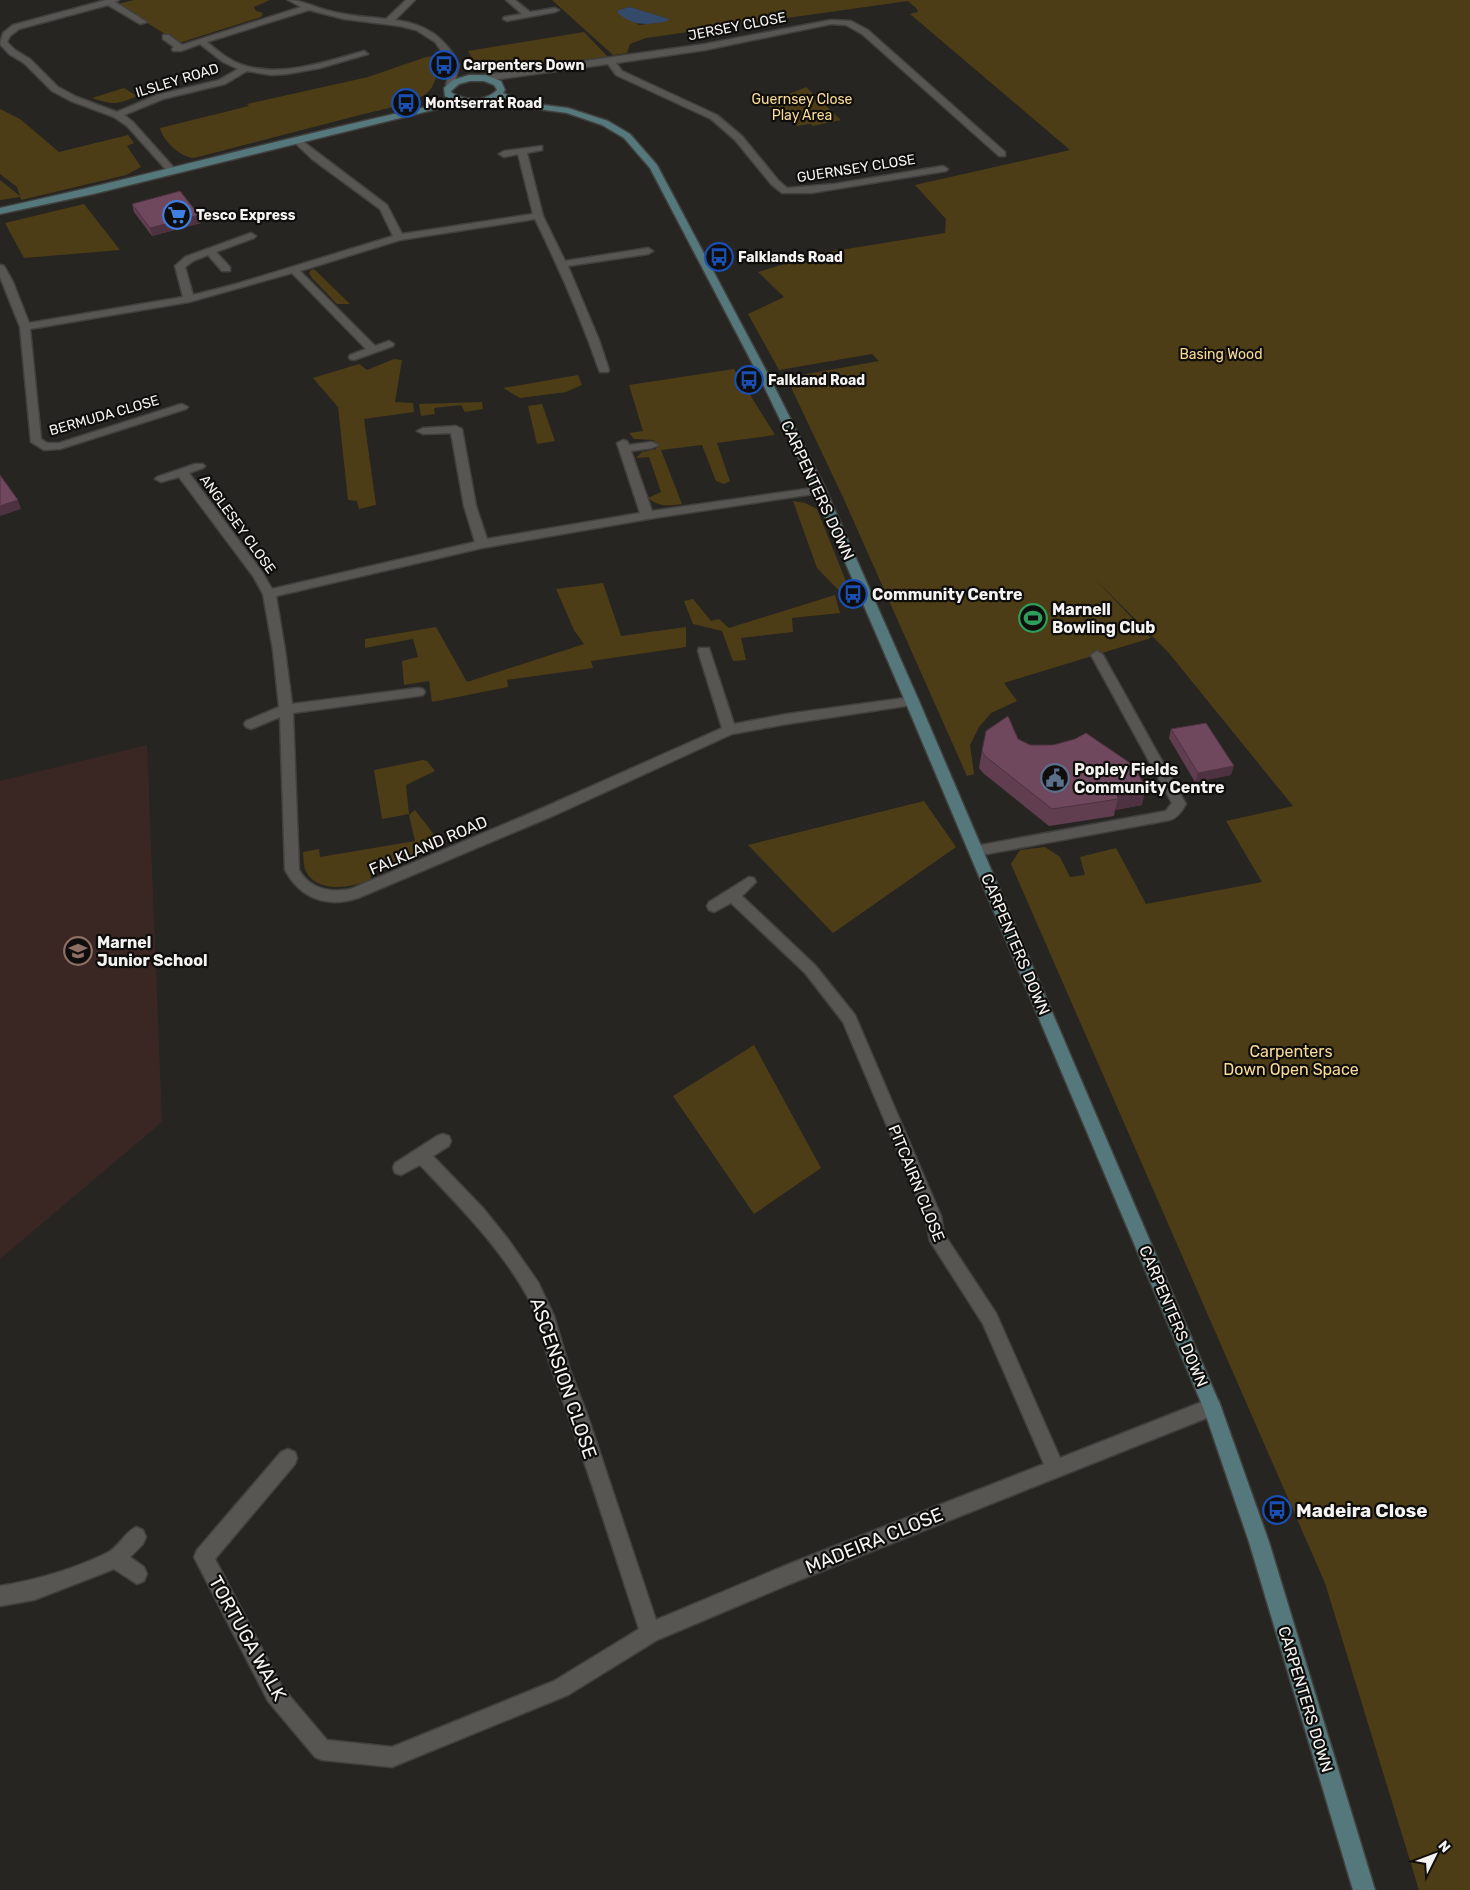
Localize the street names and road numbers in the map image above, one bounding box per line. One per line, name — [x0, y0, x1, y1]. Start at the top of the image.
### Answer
street label: JERSEY CLOSE — [687, 9, 788, 44]
street label: ILSLEY ROAD — [133, 60, 221, 101]
street label: GUERNSEY CLOSE — [796, 151, 917, 186]
street label: BERMUDA CLOSE — [47, 392, 161, 439]
street label: CARPENTERS DOWN — [777, 417, 858, 563]
street label: ANGLESEY CLOSE — [196, 472, 279, 577]
street label: FALKLAND ROAD — [366, 812, 490, 879]
street label: CARPENTERS DOWN — [977, 871, 1054, 1018]
street label: PITCAIRN CLOSE — [884, 1122, 949, 1245]
street label: CARPENTERS DOWN — [1135, 1243, 1212, 1390]
street label: ASCENSION CLOSE — [525, 1295, 602, 1462]
street label: MADEIRA CLOSE — [802, 1502, 946, 1579]
street label: TORTUGA WALK — [204, 1572, 292, 1705]
street label: CARPENTERS DOWN — [1274, 1624, 1337, 1775]

